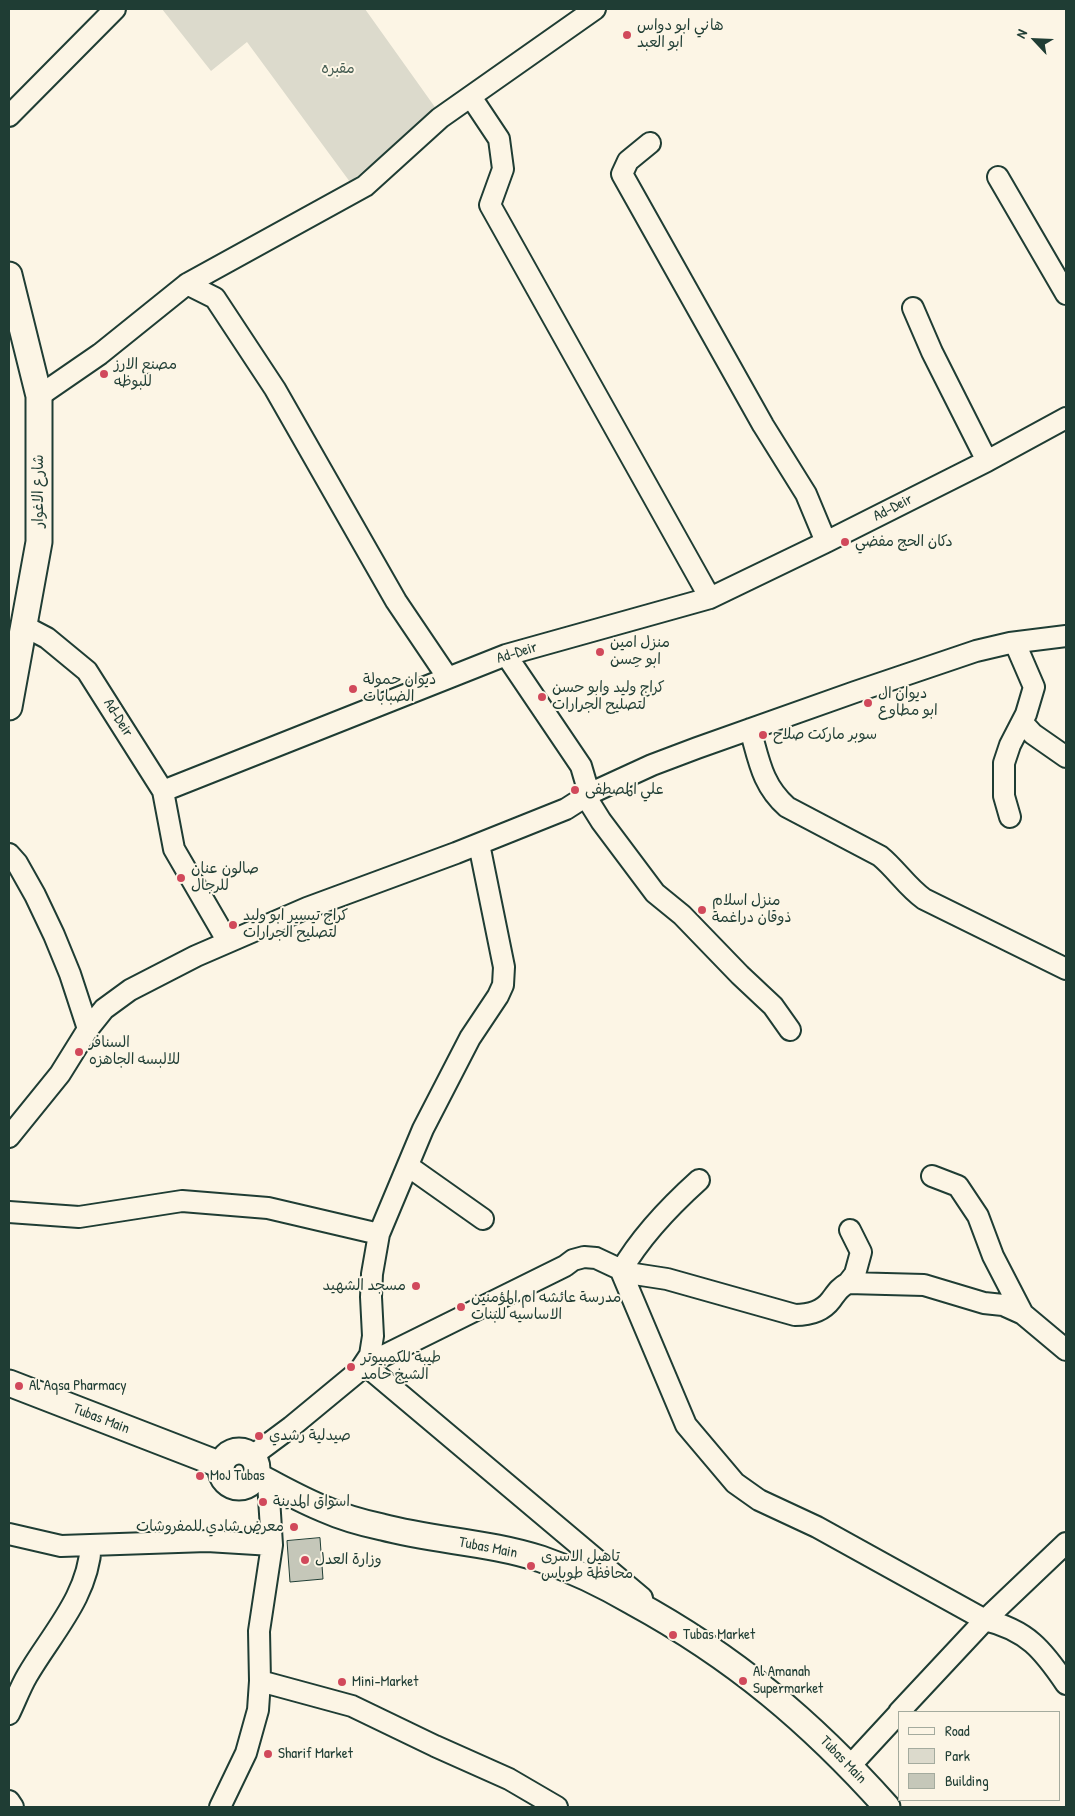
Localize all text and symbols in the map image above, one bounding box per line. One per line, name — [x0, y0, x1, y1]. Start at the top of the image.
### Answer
north arrow — [1010, 15, 1060, 65]
place label: هاني ابو دواس ابو العبد — [637, 17, 724, 52]
text: N — [1011, 26, 1031, 41]
marker: هاني ابو دواس ابو العبد — [621, 29, 633, 41]
park label: مقبره — [321, 60, 355, 78]
place label: مصنع الارز للبوظه — [114, 356, 177, 391]
marker: مصنع الارز للبوظه — [98, 368, 110, 380]
street label: شارع الاغوار — [30, 454, 48, 528]
street label: Ad-Deir — [870, 491, 916, 525]
place label: دكان الحج مفضي — [855, 533, 953, 551]
marker: دكان الحج مفضي — [839, 536, 851, 548]
place label: منزل امين ابو حِسن — [610, 634, 670, 669]
street label: Ad-Deir — [495, 638, 539, 668]
marker: منزل امين ابو حِسن — [594, 646, 606, 658]
place label: ديوان حمولة الضبابات — [363, 671, 436, 706]
place label: كراج وليد وابو حسن لتصليح الجرارات — [552, 679, 665, 714]
marker: ديوان حمولة الضبابات — [347, 683, 359, 695]
place label: ديوان ال ابو مطاوع — [878, 685, 938, 720]
marker: كراج وليد وابو حسن لتصليح الجرارات — [536, 691, 548, 703]
street label: Ad-Deir — [99, 696, 137, 740]
marker: ديوان ال ابو مطاوع — [862, 697, 874, 709]
place label: سوبر ماركت صلاح — [773, 726, 877, 744]
marker: سوبر ماركت صلاح — [757, 729, 769, 741]
place label: علي المصطفى — [585, 781, 664, 799]
marker: علي المصطفى — [569, 784, 581, 796]
place label: صالون عنان للرجال — [191, 860, 259, 895]
marker: صالون عنان للرجال — [175, 872, 187, 884]
place label: منزل اسلام ذوقان دراغمة — [712, 892, 792, 927]
marker: منزل اسلام ذوقان دراغمة — [696, 904, 708, 916]
place label: كراج تيسير ابو وليد لتصليح الجرارات — [243, 907, 348, 942]
marker: كراج تيسير ابو وليد لتصليح الجرارات — [227, 919, 239, 931]
place label: السنافر للالبسه الجاهزه — [89, 1034, 180, 1069]
marker: السنافر للالبسه الجاهزه — [73, 1046, 85, 1058]
place label: مسجد الشهيد — [322, 1277, 406, 1295]
marker: مسجد الشهيد — [410, 1280, 422, 1292]
place label: مدرسة عائشه ام المؤمنين الاساسيه للبنات — [471, 1289, 621, 1324]
marker: مدرسة عائشه ام المؤمنين الاساسيه للبنات — [455, 1301, 467, 1313]
place label: طيبة للكمبيوتر الشيخ حامد — [361, 1349, 441, 1384]
marker: طيبة للكمبيوتر الشيخ حامد — [345, 1361, 357, 1373]
place label: Al Aqsa Pharmacy — [29, 1377, 127, 1395]
marker: Al Aqsa Pharmacy — [13, 1380, 25, 1392]
street label: Tubas Main — [70, 1400, 132, 1438]
place label: صيدلية رشدي — [269, 1427, 351, 1445]
marker: صيدلية رشدي — [253, 1430, 265, 1442]
place label: MoJ Tubas — [210, 1467, 265, 1485]
marker: MoJ Tubas — [194, 1470, 206, 1482]
place label: اسواق المدينة — [273, 1493, 350, 1511]
marker: اسواق المدينة — [257, 1496, 269, 1508]
place label: معرض شادي للمفروشات — [136, 1518, 284, 1536]
marker: معرض شادي للمفروشات — [288, 1521, 300, 1533]
street label: Tubas Main — [457, 1534, 519, 1562]
place label: تاهيل الاسرى محافظة طوباس — [541, 1548, 633, 1583]
place label: وزارة العدل — [315, 1551, 382, 1569]
marker: وزارة العدل — [299, 1554, 311, 1566]
marker: تاهيل الاسرى محافظة طوباس — [525, 1560, 537, 1572]
place label: Tubas Market — [683, 1626, 755, 1644]
marker: Tubas Market — [667, 1629, 679, 1641]
place label: Al Amanah Supermarket — [753, 1663, 823, 1698]
place label: Mini-Market — [352, 1673, 418, 1691]
marker: Al Amanah Supermarket — [737, 1675, 749, 1687]
marker: Mini-Market — [336, 1676, 348, 1688]
legend — [898, 1711, 1060, 1801]
text: Road — [945, 1720, 970, 1741]
street label: Tubas Main — [816, 1732, 870, 1788]
place label: Sharif Market — [278, 1745, 353, 1763]
text: Park — [945, 1745, 970, 1766]
marker: Sharif Market — [262, 1748, 274, 1760]
text: Building — [945, 1770, 989, 1791]

